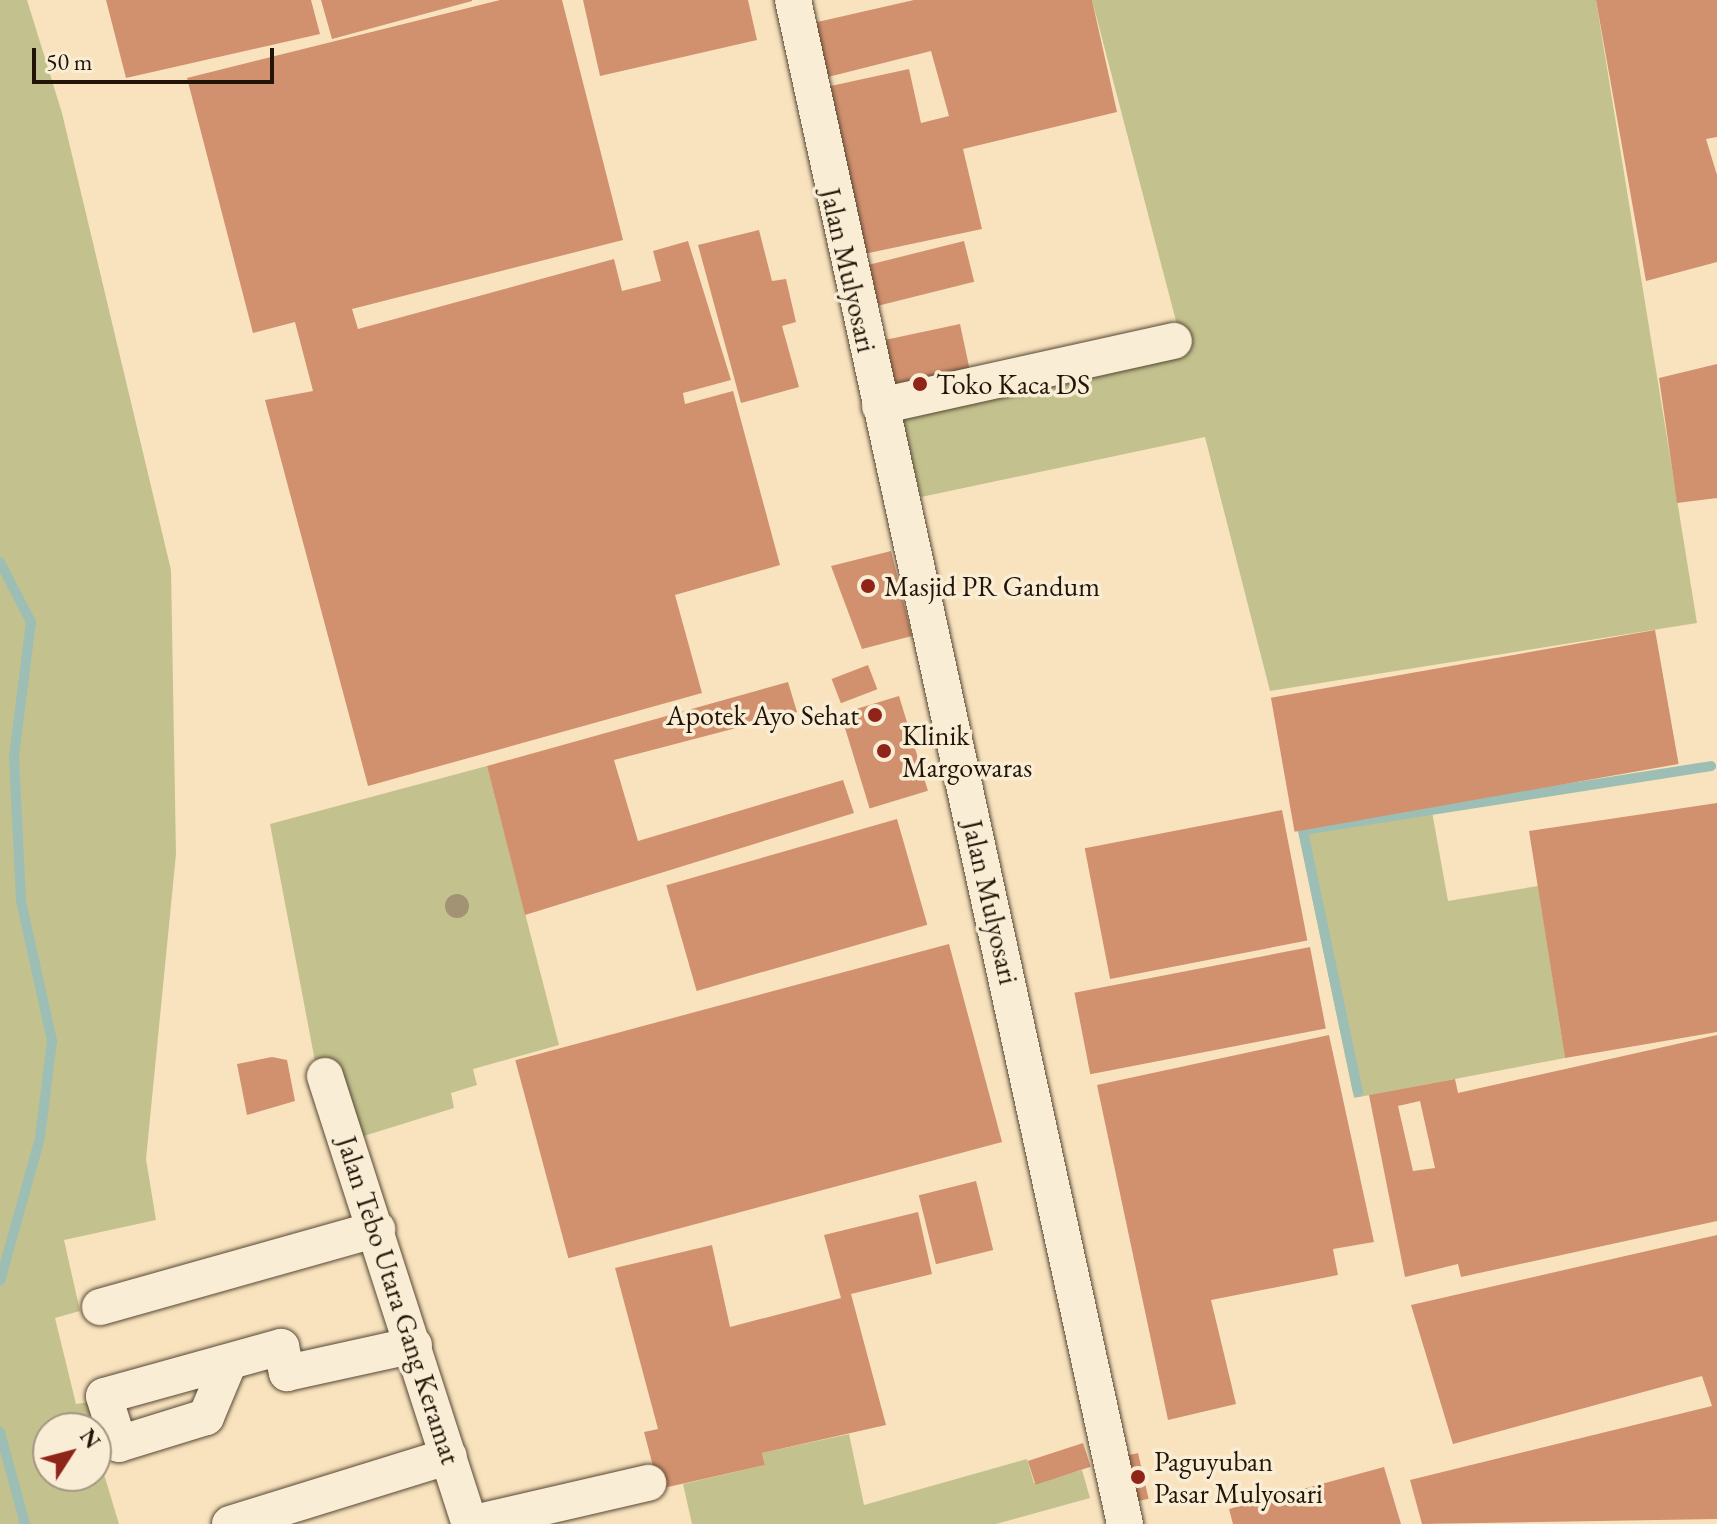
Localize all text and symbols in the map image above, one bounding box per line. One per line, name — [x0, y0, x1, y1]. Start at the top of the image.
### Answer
scale bar — [36, 32, 278, 82]
text: 50 m — [46, 46, 93, 77]
street label: Jalan Mulyosari — [814, 185, 884, 355]
place label: Toko Kaca DS — [936, 367, 1090, 401]
marker: Toko Kaca DS — [911, 375, 929, 393]
place label: Masjid PR Gandum — [884, 569, 1100, 603]
marker: Masjid PR Gandum — [859, 577, 877, 595]
place label: Apotek Ayo Sehat — [666, 698, 859, 732]
marker: Apotek Ayo Sehat — [866, 706, 884, 724]
place label: Klinik Margowaras — [902, 718, 1032, 784]
marker: Klinik Margowaras — [873, 740, 895, 762]
street label: Jalan Mulyosari — [956, 817, 1026, 987]
street label: Jalan Tebo Utara Gang Keramat — [330, 1132, 468, 1468]
north arrow — [32, 1412, 112, 1492]
text: N — [73, 1423, 107, 1455]
place label: Paguyuban Pasar Mulyosari — [1154, 1444, 1323, 1510]
marker: Paguyuban Pasar Mulyosari — [1129, 1468, 1147, 1486]

